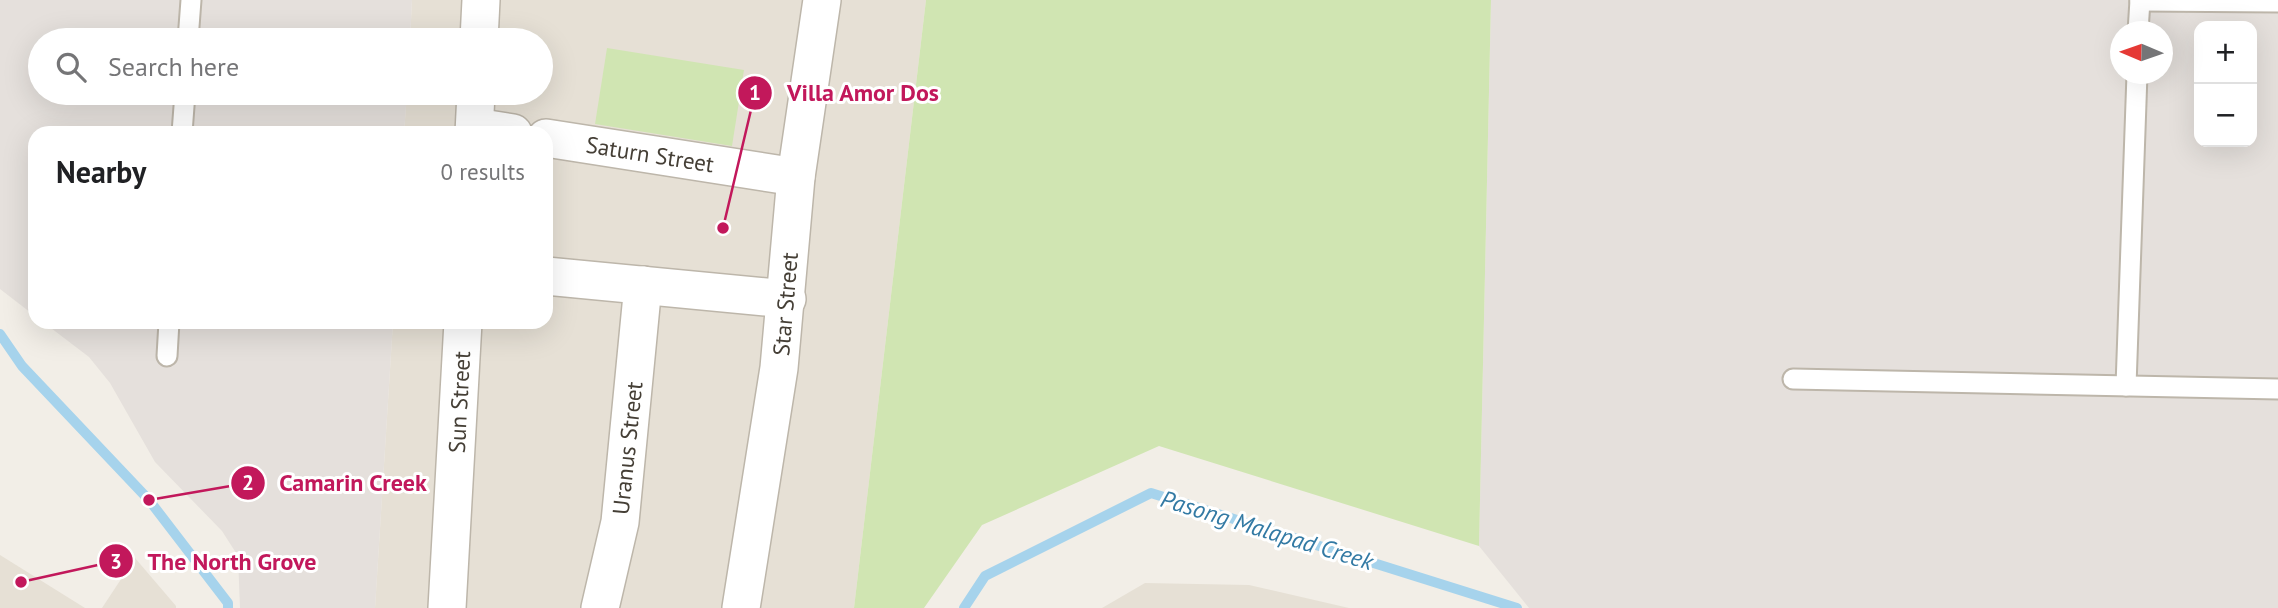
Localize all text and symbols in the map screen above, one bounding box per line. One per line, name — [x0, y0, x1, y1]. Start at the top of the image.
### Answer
north arrow — [2110, 21, 2173, 84]
map controls — [2194, 21, 2257, 147]
button: + — [2194, 21, 2257, 84]
search box — [28, 28, 553, 105]
icon: search — [52, 48, 90, 86]
text: Search here — [108, 50, 239, 83]
callout: Villa Amor Dos — [737, 70, 953, 115]
text: Villa Amor Dos — [786, 77, 939, 108]
text: 1 — [749, 79, 761, 106]
button: − — [2194, 84, 2257, 147]
street label: Saturn Street — [584, 130, 716, 178]
text: Nearby — [56, 152, 146, 191]
text: 0 results — [441, 157, 525, 186]
street label: Star Street — [766, 251, 804, 357]
street label: Sun Street — [442, 350, 476, 454]
street label: Uranus Street — [606, 380, 648, 516]
callout: Camarin Creek — [230, 460, 441, 505]
text: Camarin Creek — [279, 467, 427, 498]
text: 2 — [242, 469, 254, 496]
water label: Pasong Malapad Creek — [1157, 483, 1378, 577]
callout: The North Grove — [98, 539, 331, 584]
text: The North Grove — [147, 546, 317, 577]
text: 3 — [110, 548, 122, 575]

